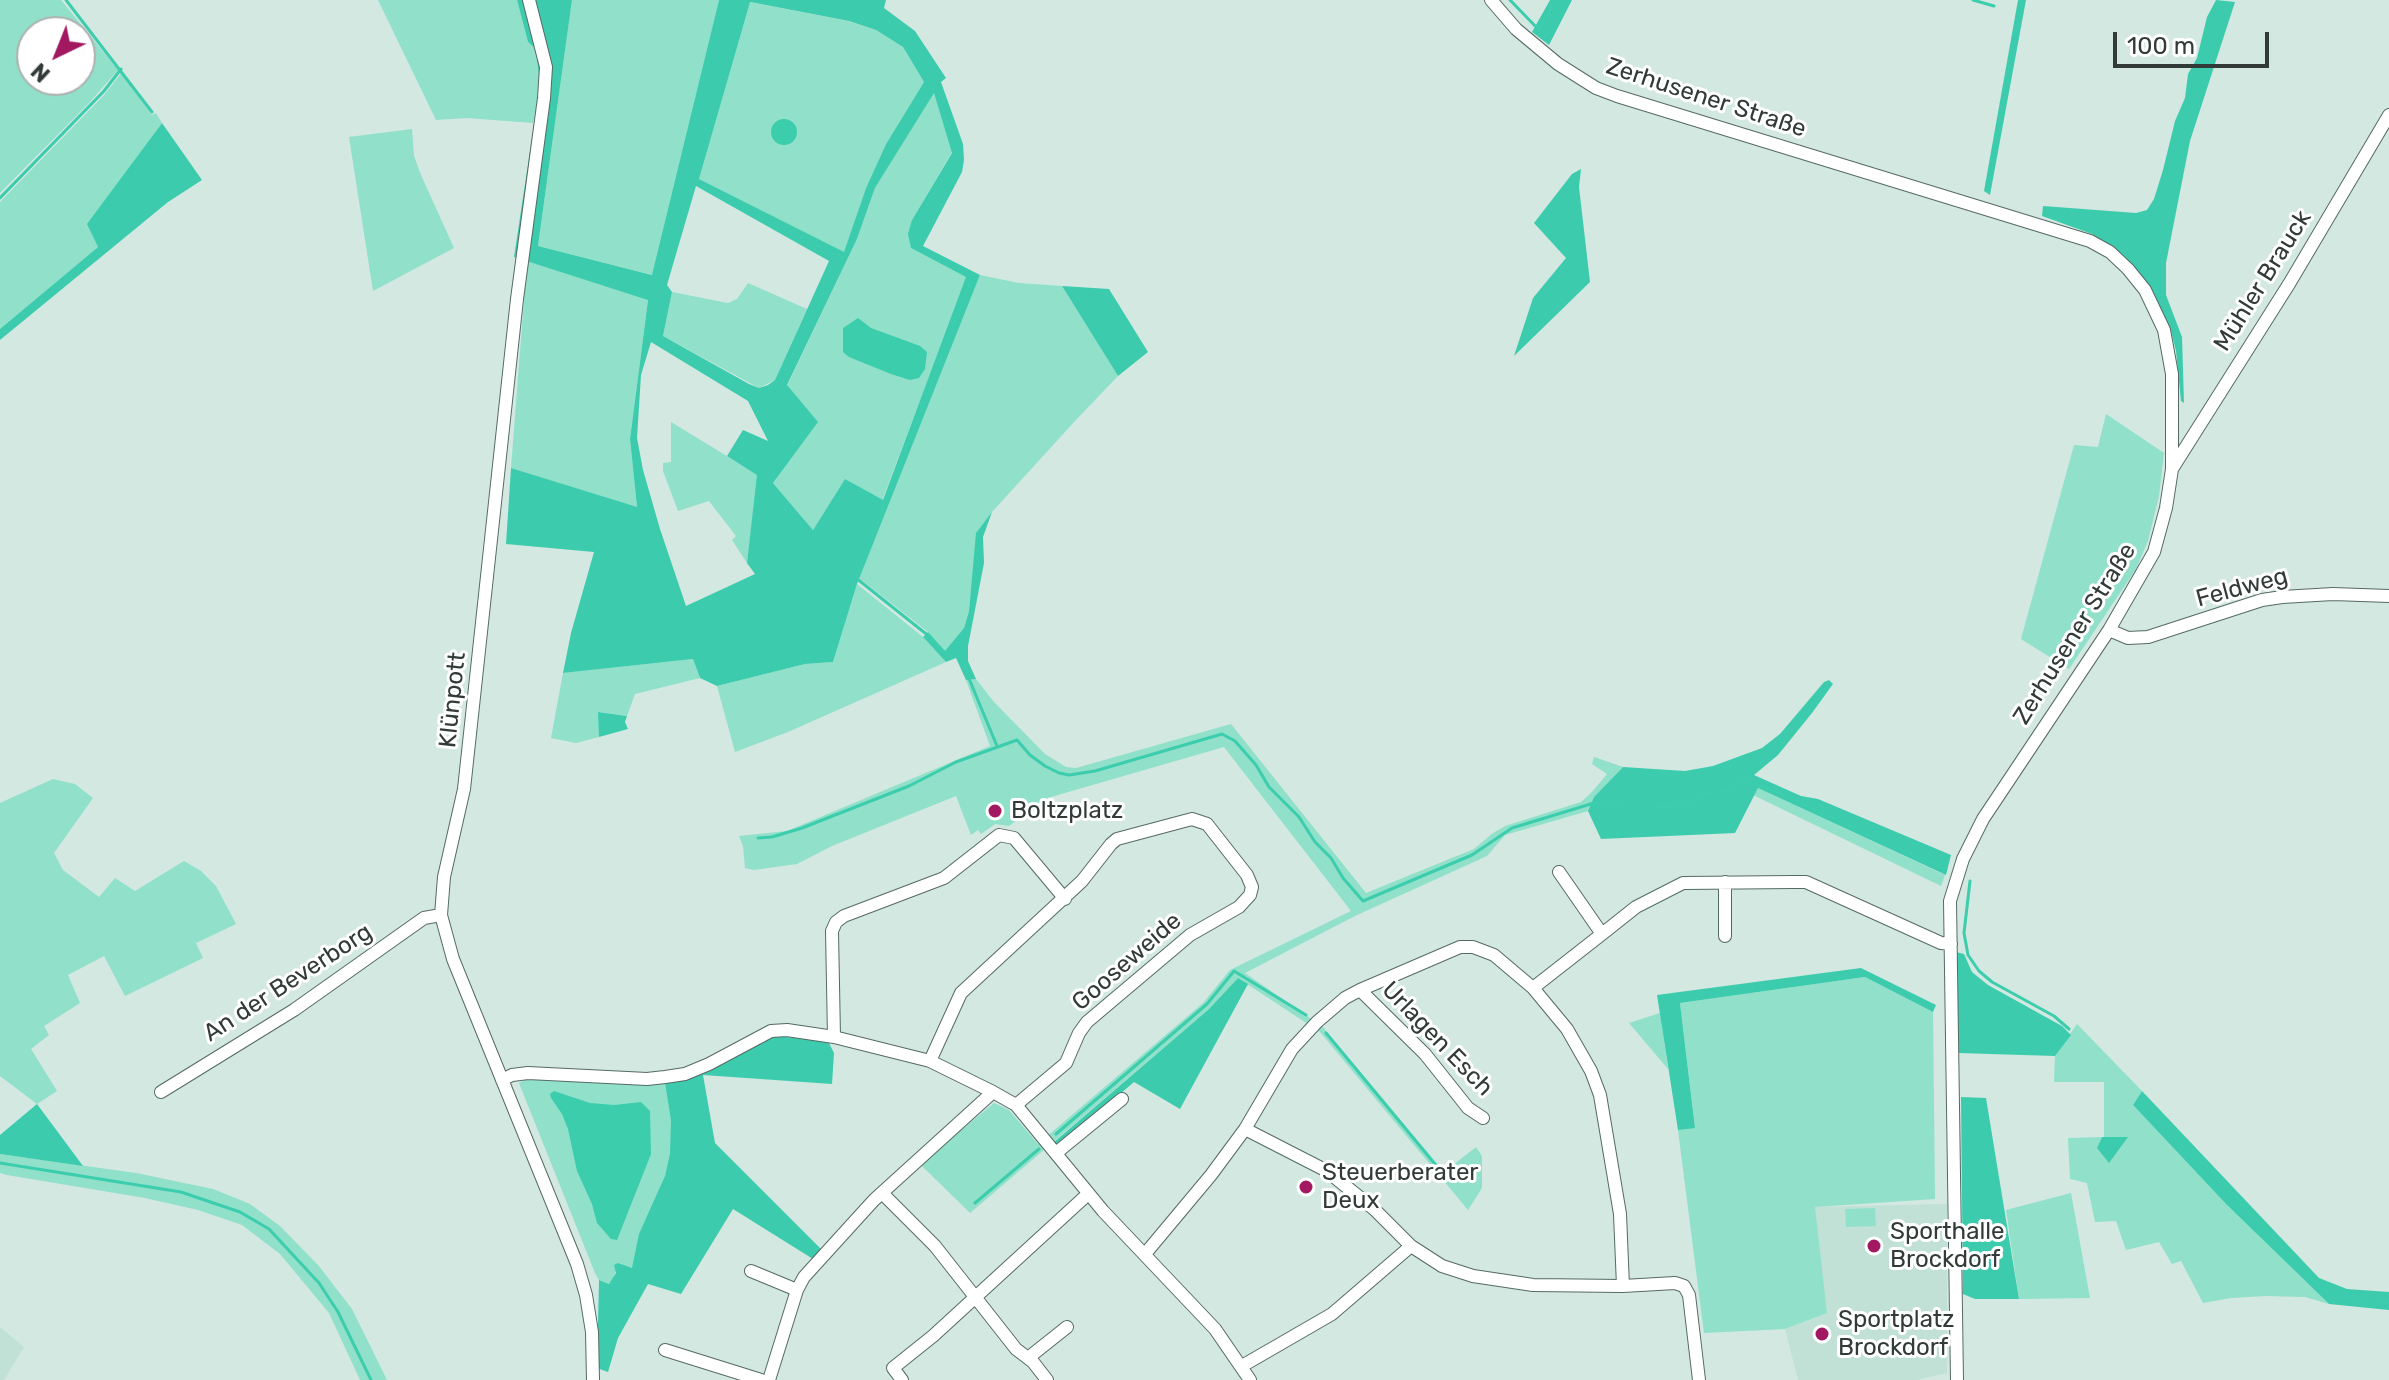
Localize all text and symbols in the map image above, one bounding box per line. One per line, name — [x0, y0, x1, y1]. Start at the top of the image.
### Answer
north arrow — [16, 16, 96, 96]
scale bar — [2117, 16, 2273, 66]
text: 100 m — [2127, 32, 2195, 60]
street label: Zerhusener Straße — [1602, 52, 1810, 144]
text: N — [26, 57, 56, 88]
street label: Mühler Brauck — [2208, 205, 2318, 357]
street label: Zerhusener Straße — [2008, 538, 2142, 730]
street label: Feldweg — [2193, 562, 2291, 614]
street label: Klünpott — [434, 651, 472, 749]
place label: Boltzplatz — [1011, 797, 1123, 825]
marker: Boltzplatz — [986, 802, 1004, 820]
street label: Gooseweide — [1067, 907, 1187, 1017]
street label: An der Beverborg — [198, 918, 378, 1048]
street label: Urlagen Esch — [1375, 976, 1499, 1102]
place label: Steuerberater Deux — [1322, 1159, 1478, 1215]
marker: Steuerberater Deux — [1297, 1178, 1315, 1196]
place label: Sporthalle Brockdorf — [1890, 1218, 2004, 1274]
marker: Sporthalle Brockdorf — [1865, 1237, 1883, 1255]
place label: Sportplatz Brockdorf — [1838, 1306, 1954, 1362]
marker: Sportplatz Brockdorf — [1813, 1325, 1831, 1343]

